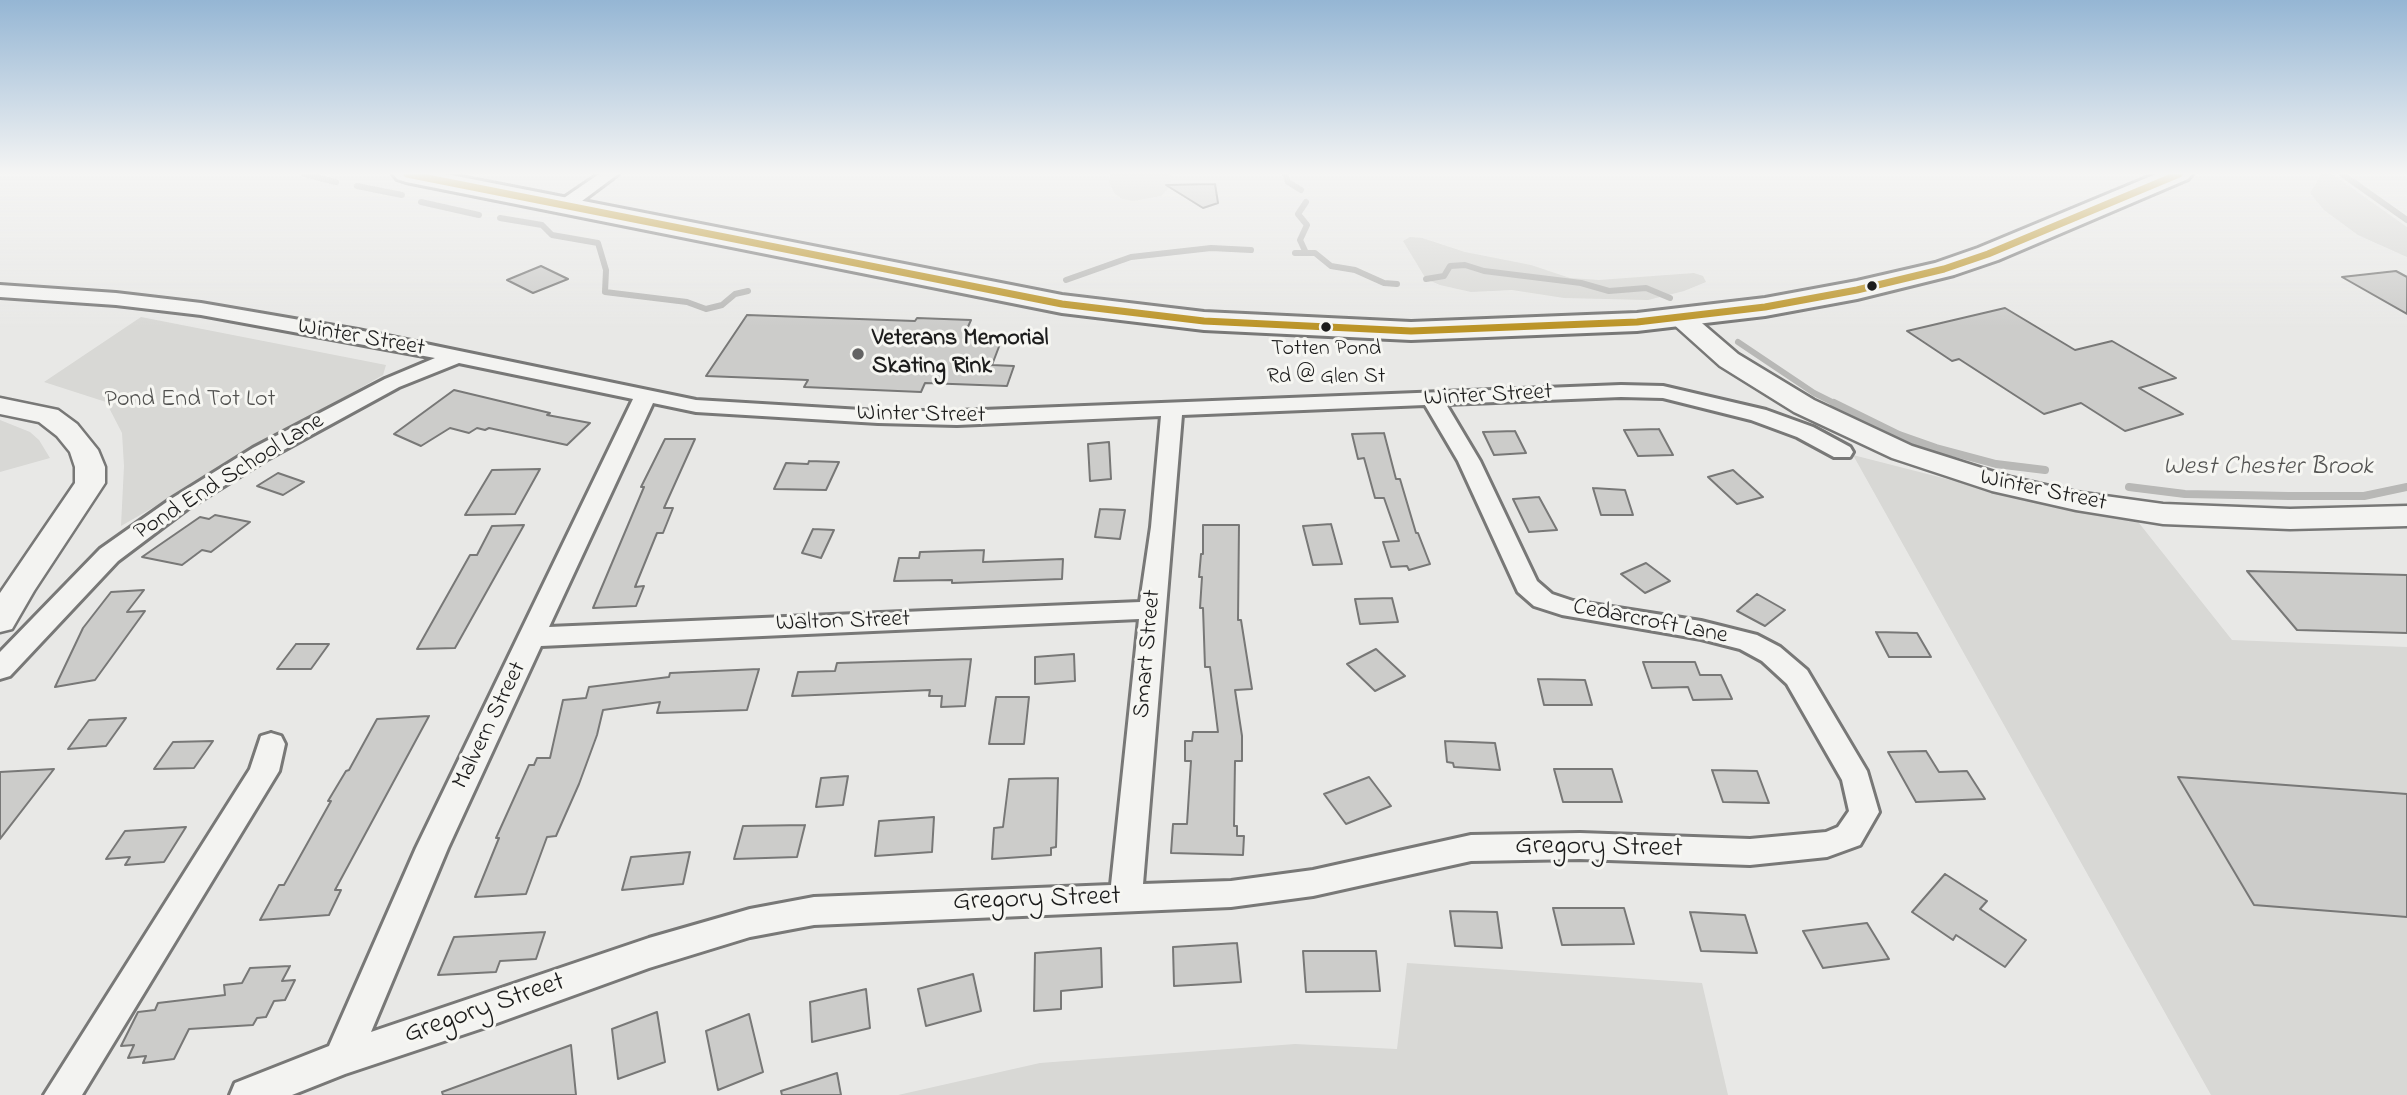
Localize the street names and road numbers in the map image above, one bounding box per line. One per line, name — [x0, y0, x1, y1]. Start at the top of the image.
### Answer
street label: Winter Street — [295, 314, 427, 364]
street label: Winter Street — [1423, 379, 1553, 415]
street label: Winter Street — [856, 400, 986, 432]
street label: Pond End School Lane — [130, 408, 330, 548]
street label: Winter Street — [1977, 465, 2109, 519]
street label: Smart Street — [1129, 589, 1169, 719]
street label: Cedarcroft Lane — [1570, 594, 1730, 652]
street label: Walton Street — [775, 606, 911, 640]
street label: Malvern Street — [448, 658, 534, 794]
street label: Gregory Street — [1515, 831, 1683, 867]
street label: Gregory Street — [953, 881, 1121, 921]
street label: Gregory Street — [400, 967, 570, 1053]

